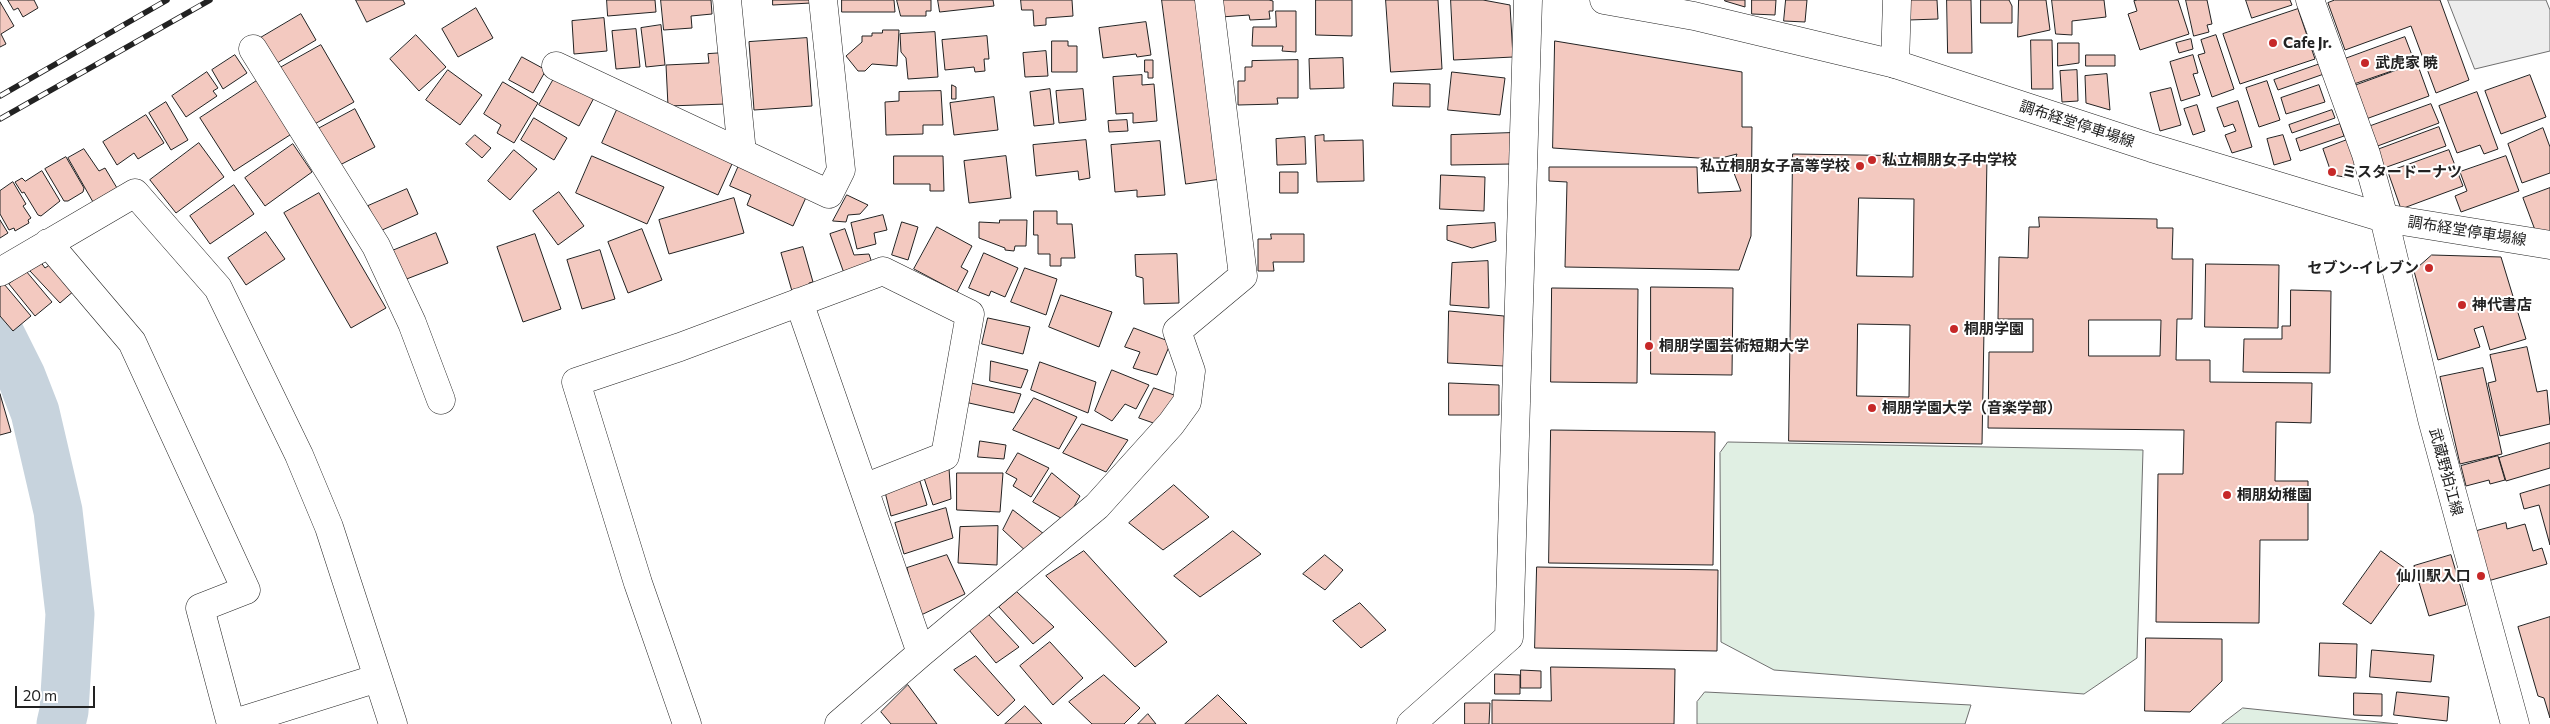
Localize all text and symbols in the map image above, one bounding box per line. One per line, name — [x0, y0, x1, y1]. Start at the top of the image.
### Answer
place label: Cafe Jr. — [2283, 34, 2332, 52]
marker: Cafe Jr. — [2267, 37, 2279, 49]
place label: 武虎家 暁 — [2375, 54, 2438, 72]
marker: 武虎家 暁 — [2359, 57, 2371, 69]
street label: 調布経堂停車場線 — [2017, 97, 2137, 151]
place label: 私立桐朋女子中学校 — [1882, 151, 2017, 169]
marker: 私立桐朋女子中学校 — [1866, 154, 1878, 166]
place label: 私立桐朋女子高等学校 — [1700, 157, 1850, 175]
marker: 私立桐朋女子高等学校 — [1854, 160, 1866, 172]
place label: ミスタードーナツ — [2342, 163, 2462, 181]
marker: ミスタードーナツ — [2326, 166, 2338, 178]
street label: 調布経堂停車場線 — [2406, 213, 2528, 249]
place label: セブン-イレブン — [2308, 259, 2419, 277]
marker: セブン-イレブン — [2423, 262, 2435, 274]
place label: 神代書店 — [2472, 296, 2532, 314]
marker: 神代書店 — [2456, 299, 2468, 311]
place label: 桐朋学園 — [1964, 320, 2024, 338]
marker: 桐朋学園 — [1948, 323, 1960, 335]
place label: 桐朋学園芸術短期大学 — [1659, 337, 1809, 355]
marker: 桐朋学園芸術短期大学 — [1643, 340, 1655, 352]
place label: 桐朋学園大学（音楽学部） — [1882, 399, 2062, 417]
marker: 桐朋学園大学（音楽学部） — [1866, 402, 1878, 414]
street label: 武蔵野狛江線 — [2426, 426, 2466, 518]
place label: 桐朋幼稚園 — [2237, 486, 2312, 504]
marker: 桐朋幼稚園 — [2221, 489, 2233, 501]
place label: 仙川駅入口 — [2396, 567, 2471, 585]
marker: 仙川駅入口 — [2475, 570, 2487, 582]
scale bar — [18, 676, 98, 708]
text: 20 m — [23, 686, 57, 704]

